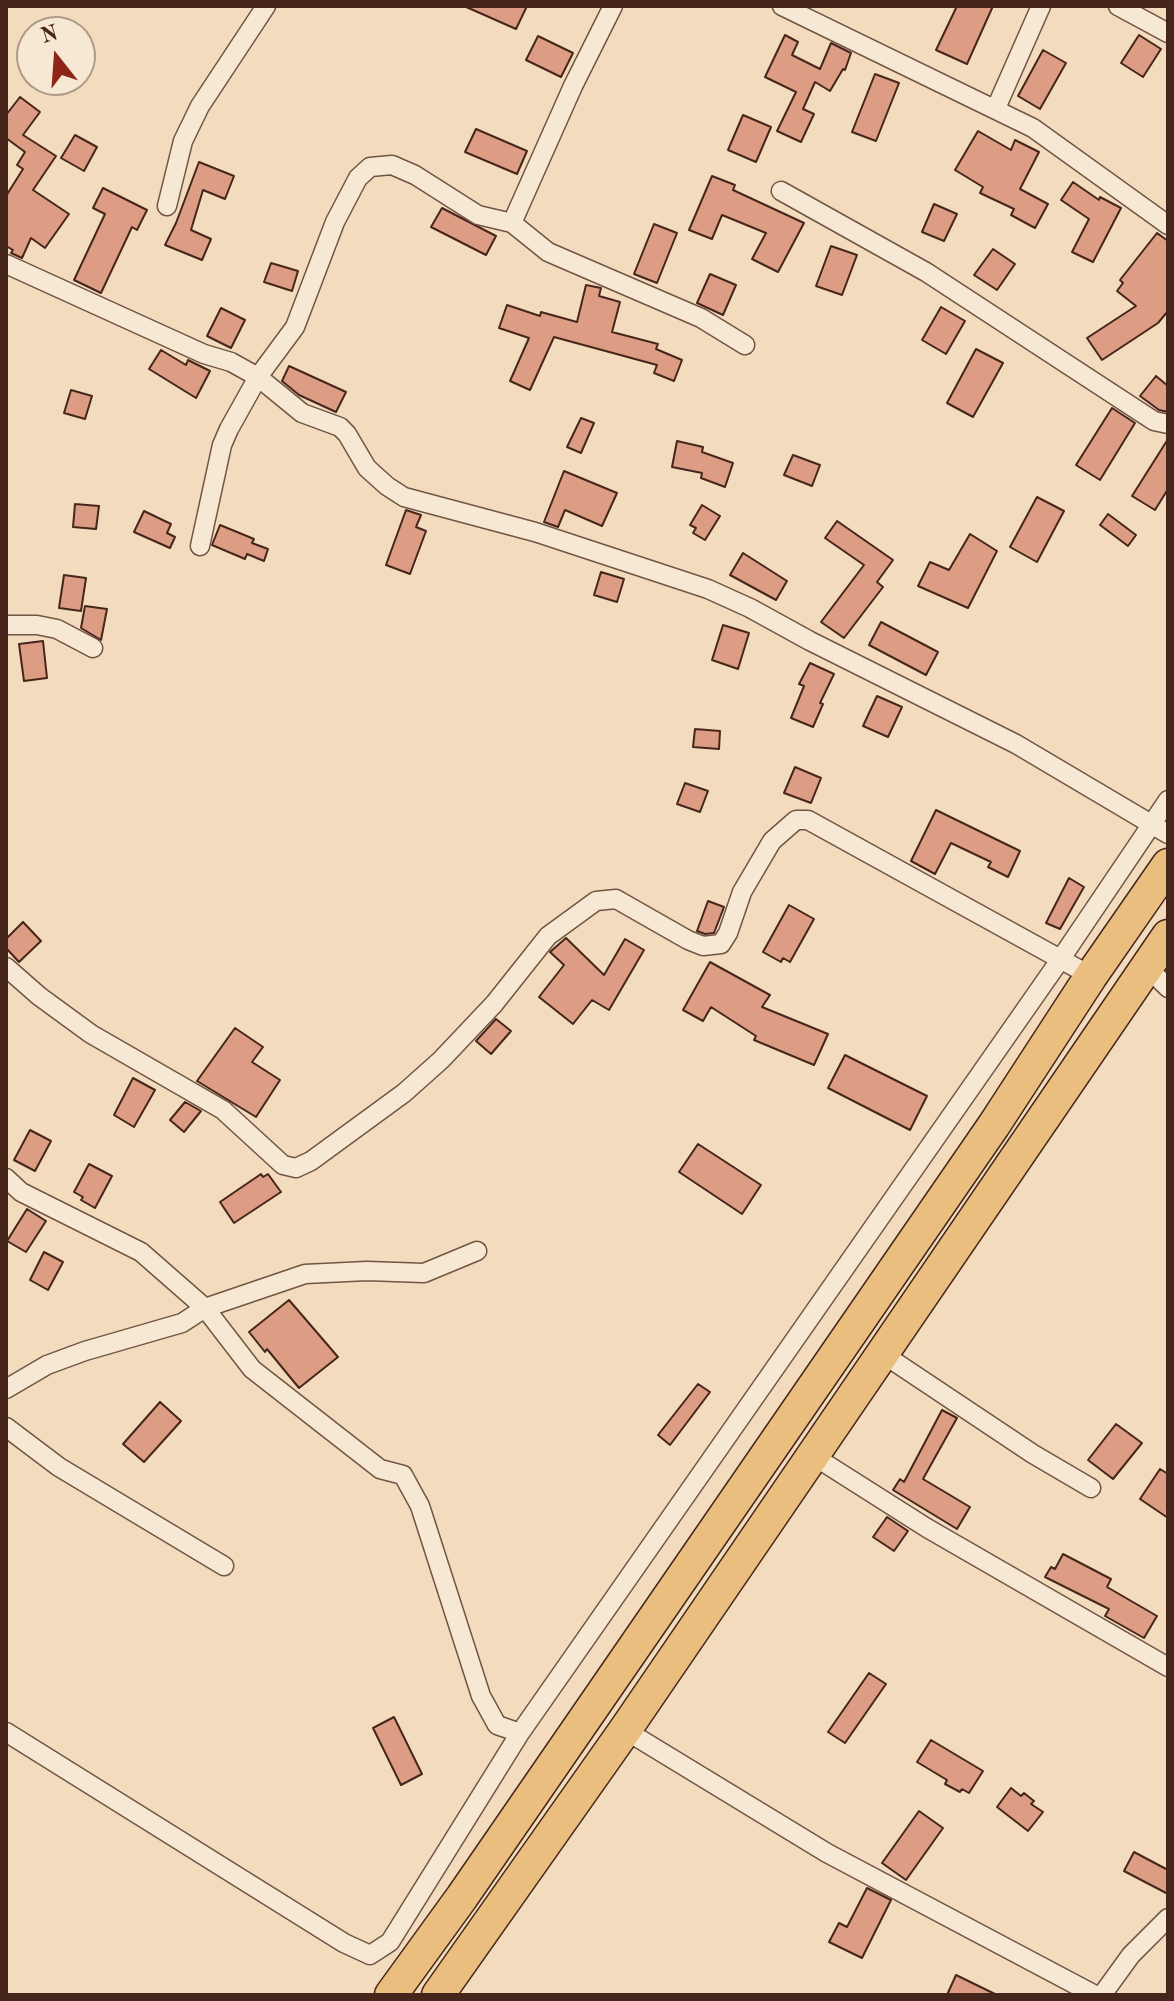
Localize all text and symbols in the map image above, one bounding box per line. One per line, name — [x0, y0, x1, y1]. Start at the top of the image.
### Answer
north arrow — [16, 16, 96, 96]
text: N — [38, 22, 61, 48]

